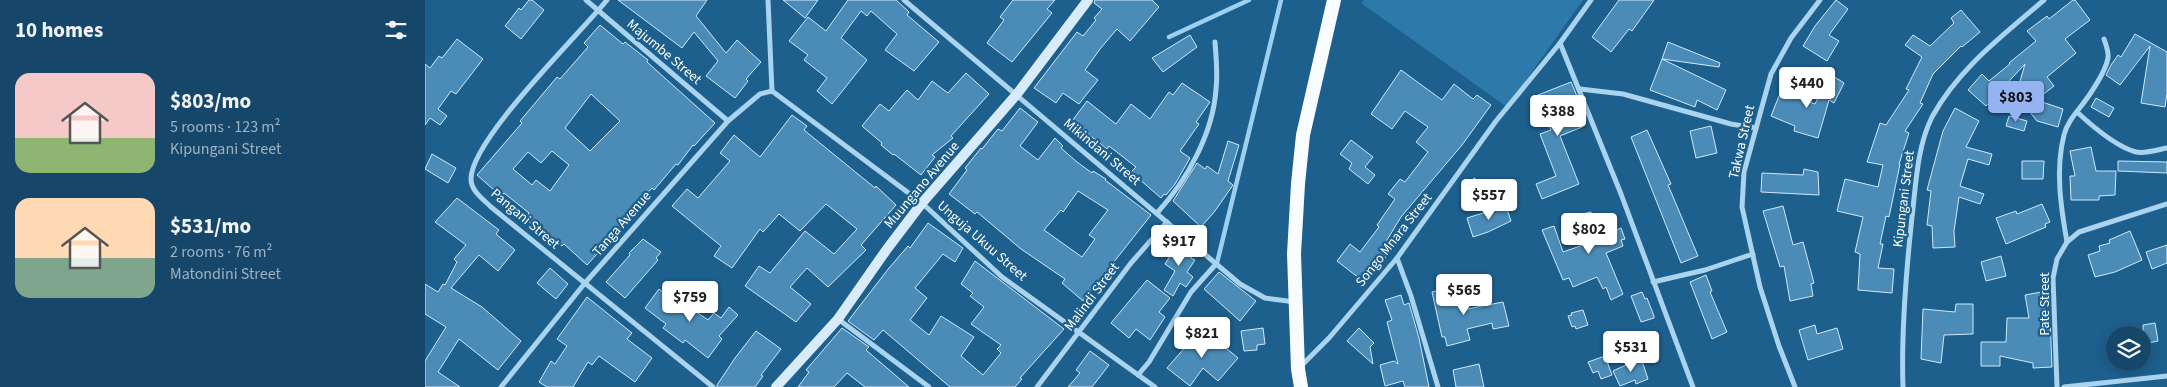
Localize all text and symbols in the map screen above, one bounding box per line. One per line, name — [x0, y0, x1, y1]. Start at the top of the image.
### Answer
text: 10 homes — [15, 15, 103, 45]
street label: Majumbe Street — [622, 15, 706, 90]
icon: filters — [382, 16, 410, 44]
pin: $440 — [1777, 66, 1837, 109]
text: $440 — [1790, 72, 1824, 94]
pin: $803 — [1986, 80, 2046, 123]
text: $803/mo — [170, 86, 251, 116]
text: $803 — [1999, 86, 2033, 108]
icon: home — [55, 93, 115, 153]
pin: $388 — [1528, 94, 1588, 137]
text: $388 — [1541, 100, 1575, 122]
street label: Takwa Street — [1724, 103, 1760, 181]
street label: Mikindani Street — [1059, 114, 1145, 191]
text: 5 rooms · 123 m² — [170, 116, 280, 138]
street label: Muungano Avenue — [880, 137, 964, 233]
text: Kipungani Street — [170, 138, 281, 160]
street label: Kipungani Street — [1888, 149, 1920, 249]
pin: $557 — [1459, 178, 1519, 221]
street label: Pangani Street — [486, 184, 564, 254]
text: $557 — [1472, 184, 1506, 206]
street label: Tanga Avenue — [588, 187, 656, 261]
street label: Songo Mnara Street — [1351, 189, 1437, 291]
street label: Unguja Ukuu Street — [933, 196, 1032, 286]
text: $531/mo — [170, 211, 251, 241]
pin: $802 — [1559, 212, 1619, 255]
icon: home — [55, 218, 115, 278]
text: $802 — [1572, 218, 1606, 240]
pin: $917 — [1149, 224, 1209, 267]
text: $917 — [1162, 230, 1196, 252]
text: 2 rooms · 76 m² — [170, 241, 272, 263]
street label: Malindi Street — [1060, 258, 1125, 335]
text: Matondini Street — [170, 263, 281, 285]
street label: Pate Street — [2035, 272, 2055, 336]
pin: $565 — [1434, 274, 1494, 316]
text: $565 — [1447, 279, 1481, 301]
pin: $759 — [660, 280, 720, 323]
text: $759 — [673, 286, 707, 308]
pin: $821 — [1172, 316, 1232, 359]
text: $821 — [1185, 322, 1219, 344]
map controls — [2106, 326, 2151, 371]
button: layers — [2106, 326, 2151, 371]
pin: $531 — [1601, 330, 1661, 373]
text: $531 — [1614, 336, 1648, 358]

